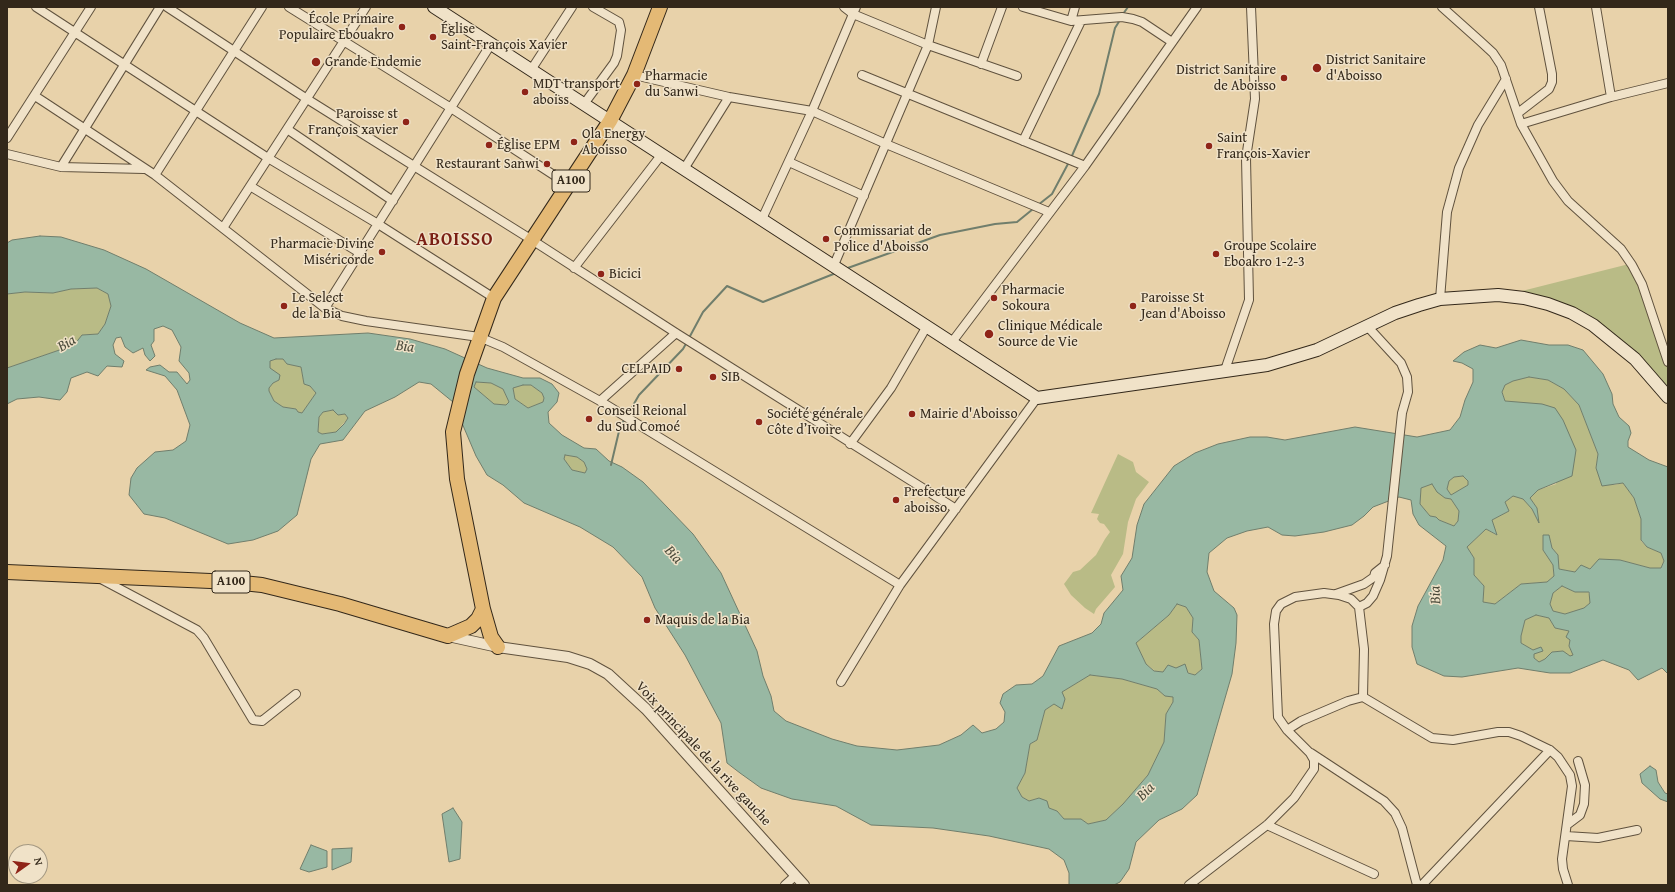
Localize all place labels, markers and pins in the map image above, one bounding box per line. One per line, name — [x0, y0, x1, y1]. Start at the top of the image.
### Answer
place label: École Primaire Populaire Ebouakro — [279, 11, 394, 44]
place label: Église Saint-François Xavier — [441, 21, 567, 54]
marker: École Primaire Populaire Ebouakro — [397, 22, 407, 32]
marker: Église Saint-François Xavier — [428, 32, 438, 42]
place label: District Sanitaire d'Aboisso — [1326, 52, 1426, 84]
place label: Grande Endemie — [325, 54, 421, 70]
marker: Grande Endemie — [310, 56, 322, 68]
place label: District Sanitaire de Aboisso — [1176, 62, 1276, 94]
marker: District Sanitaire d'Aboisso — [1311, 62, 1323, 74]
place label: Pharmacie du Sanwi — [645, 68, 708, 100]
marker: District Sanitaire de Aboisso — [1279, 73, 1289, 83]
place label: MDT transport aboiss — [533, 76, 620, 108]
marker: Pharmacie du Sanwi — [632, 79, 642, 89]
marker: MDT transport aboiss — [520, 87, 530, 97]
place label: Paroisse st François xavier — [308, 106, 398, 138]
marker: Paroisse st François xavier — [401, 117, 411, 127]
place label: Ola Energy Aboisso — [582, 126, 645, 158]
place label: Saint François-Xavier — [1217, 130, 1310, 162]
place label: Église EPM — [497, 137, 560, 153]
marker: Ola Energy Aboisso — [569, 137, 579, 147]
marker: Église EPM — [484, 140, 494, 150]
marker: Saint François-Xavier — [1204, 141, 1214, 151]
place label: Restaurant Sanwi — [436, 156, 539, 172]
marker: Restaurant Sanwi — [542, 159, 552, 169]
place label: Commissariat de Police d'Aboisso — [834, 223, 932, 256]
marker: Commissariat de Police d'Aboisso — [821, 234, 831, 244]
place label: Pharmacie Divine Miséricorde — [271, 236, 374, 268]
place label: Groupe Scolaire Eboakro 1-2-3 — [1224, 238, 1317, 270]
marker: Pharmacie Divine Miséricorde — [377, 247, 387, 257]
marker: Groupe Scolaire Eboakro 1-2-3 — [1211, 249, 1221, 259]
place label: Bicici — [609, 266, 641, 282]
marker: Bicici — [596, 269, 606, 279]
place label: Pharmacie Sokoura — [1002, 282, 1065, 314]
place label: Le Select de la Bia — [292, 290, 344, 322]
place label: Paroisse St Jean d'Aboisso — [1141, 290, 1226, 322]
marker: Pharmacie Sokoura — [989, 293, 999, 303]
marker: Le Select de la Bia — [279, 301, 289, 311]
marker: Paroisse St Jean d'Aboisso — [1128, 301, 1138, 311]
place label: Clinique Médicale Source de Vie — [998, 318, 1103, 350]
marker: Clinique Médicale Source de Vie — [983, 328, 995, 340]
place label: CELPAID — [621, 361, 671, 377]
marker: CELPAID — [674, 364, 684, 374]
place label: SIB — [721, 369, 740, 385]
marker: SIB — [708, 372, 718, 382]
place label: Conseil Reional du Sud Comoé — [597, 403, 687, 436]
place label: Société générale Côte d’Ivoire — [767, 406, 863, 438]
place label: Mairie d'Aboisso — [920, 406, 1018, 422]
marker: Mairie d'Aboisso — [907, 409, 917, 419]
marker: Conseil Reional du Sud Comoé — [584, 414, 594, 424]
marker: Société générale Côte d’Ivoire — [754, 417, 764, 427]
place label: Prefecture aboisso — [904, 484, 966, 516]
marker: Prefecture aboisso — [891, 495, 901, 505]
place label: Maquis de la Bia — [655, 612, 750, 628]
marker: Maquis de la Bia — [642, 615, 652, 625]

